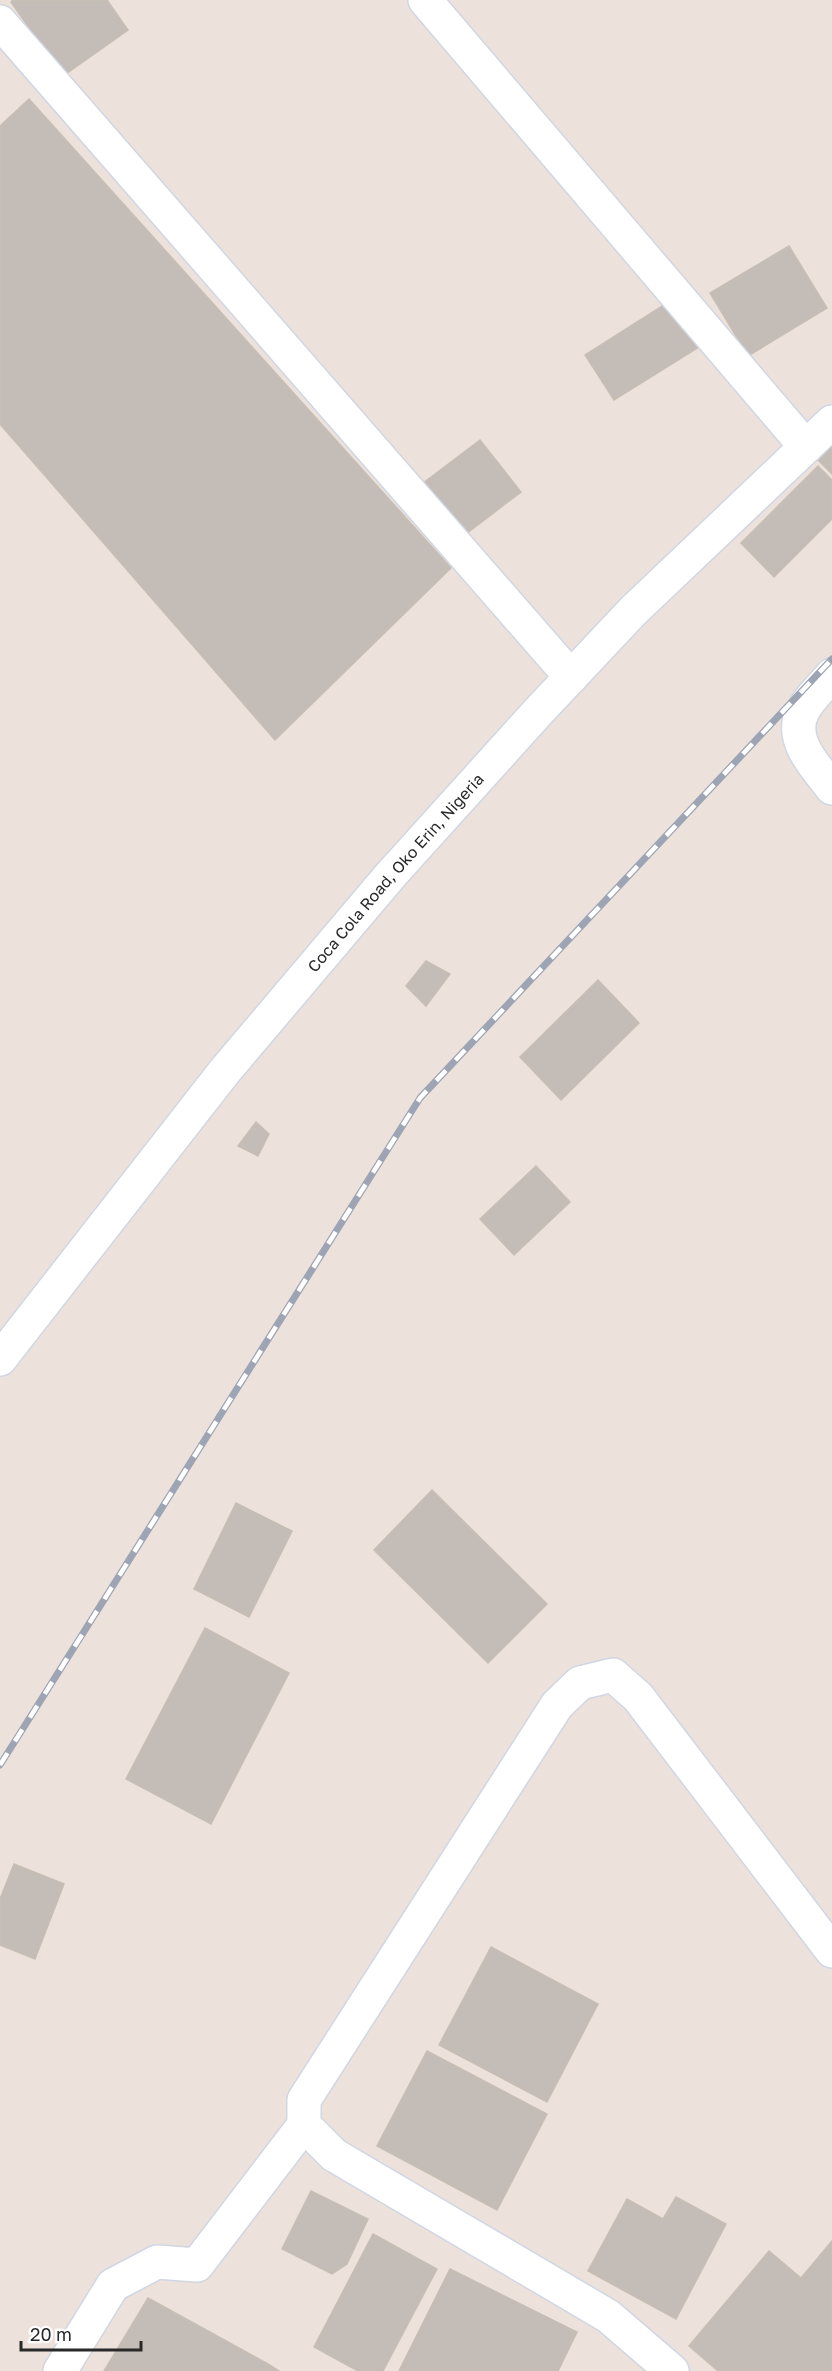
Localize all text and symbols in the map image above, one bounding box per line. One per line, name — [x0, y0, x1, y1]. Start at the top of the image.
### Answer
street label: Coca Cola Road, Oko Erin, Nigeria — [303, 769, 488, 976]
scale bar — [21, 2314, 141, 2352]
text: 20 m — [30, 2323, 72, 2345]

